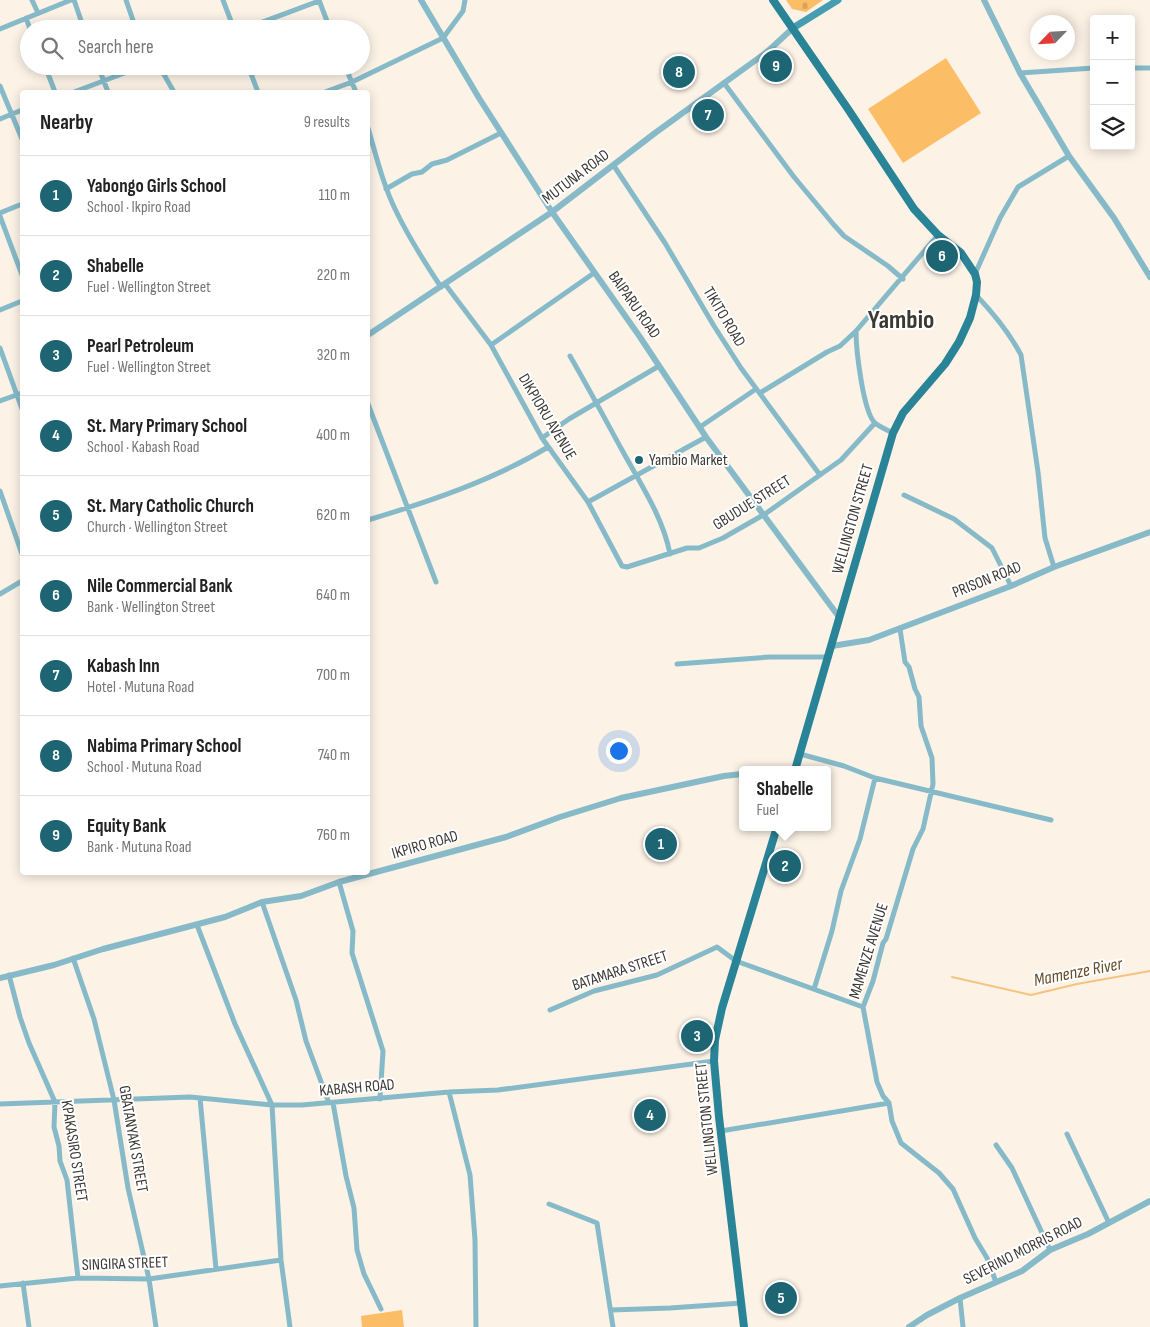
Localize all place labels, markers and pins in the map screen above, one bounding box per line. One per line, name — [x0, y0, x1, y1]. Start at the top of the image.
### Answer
pin: 9 — [760, 47, 792, 85]
pin: 8 — [663, 53, 695, 91]
pin: 7 — [692, 96, 724, 134]
pin: 6 — [926, 237, 958, 275]
place label: Yambio Market — [649, 451, 728, 470]
marker: Yambio Market — [633, 454, 645, 466]
pin: 1 — [645, 825, 677, 863]
pin: 2 — [769, 847, 801, 885]
pin: 3 — [681, 1017, 713, 1055]
pin: 4 — [634, 1096, 666, 1134]
pin: 5 — [765, 1279, 797, 1317]

